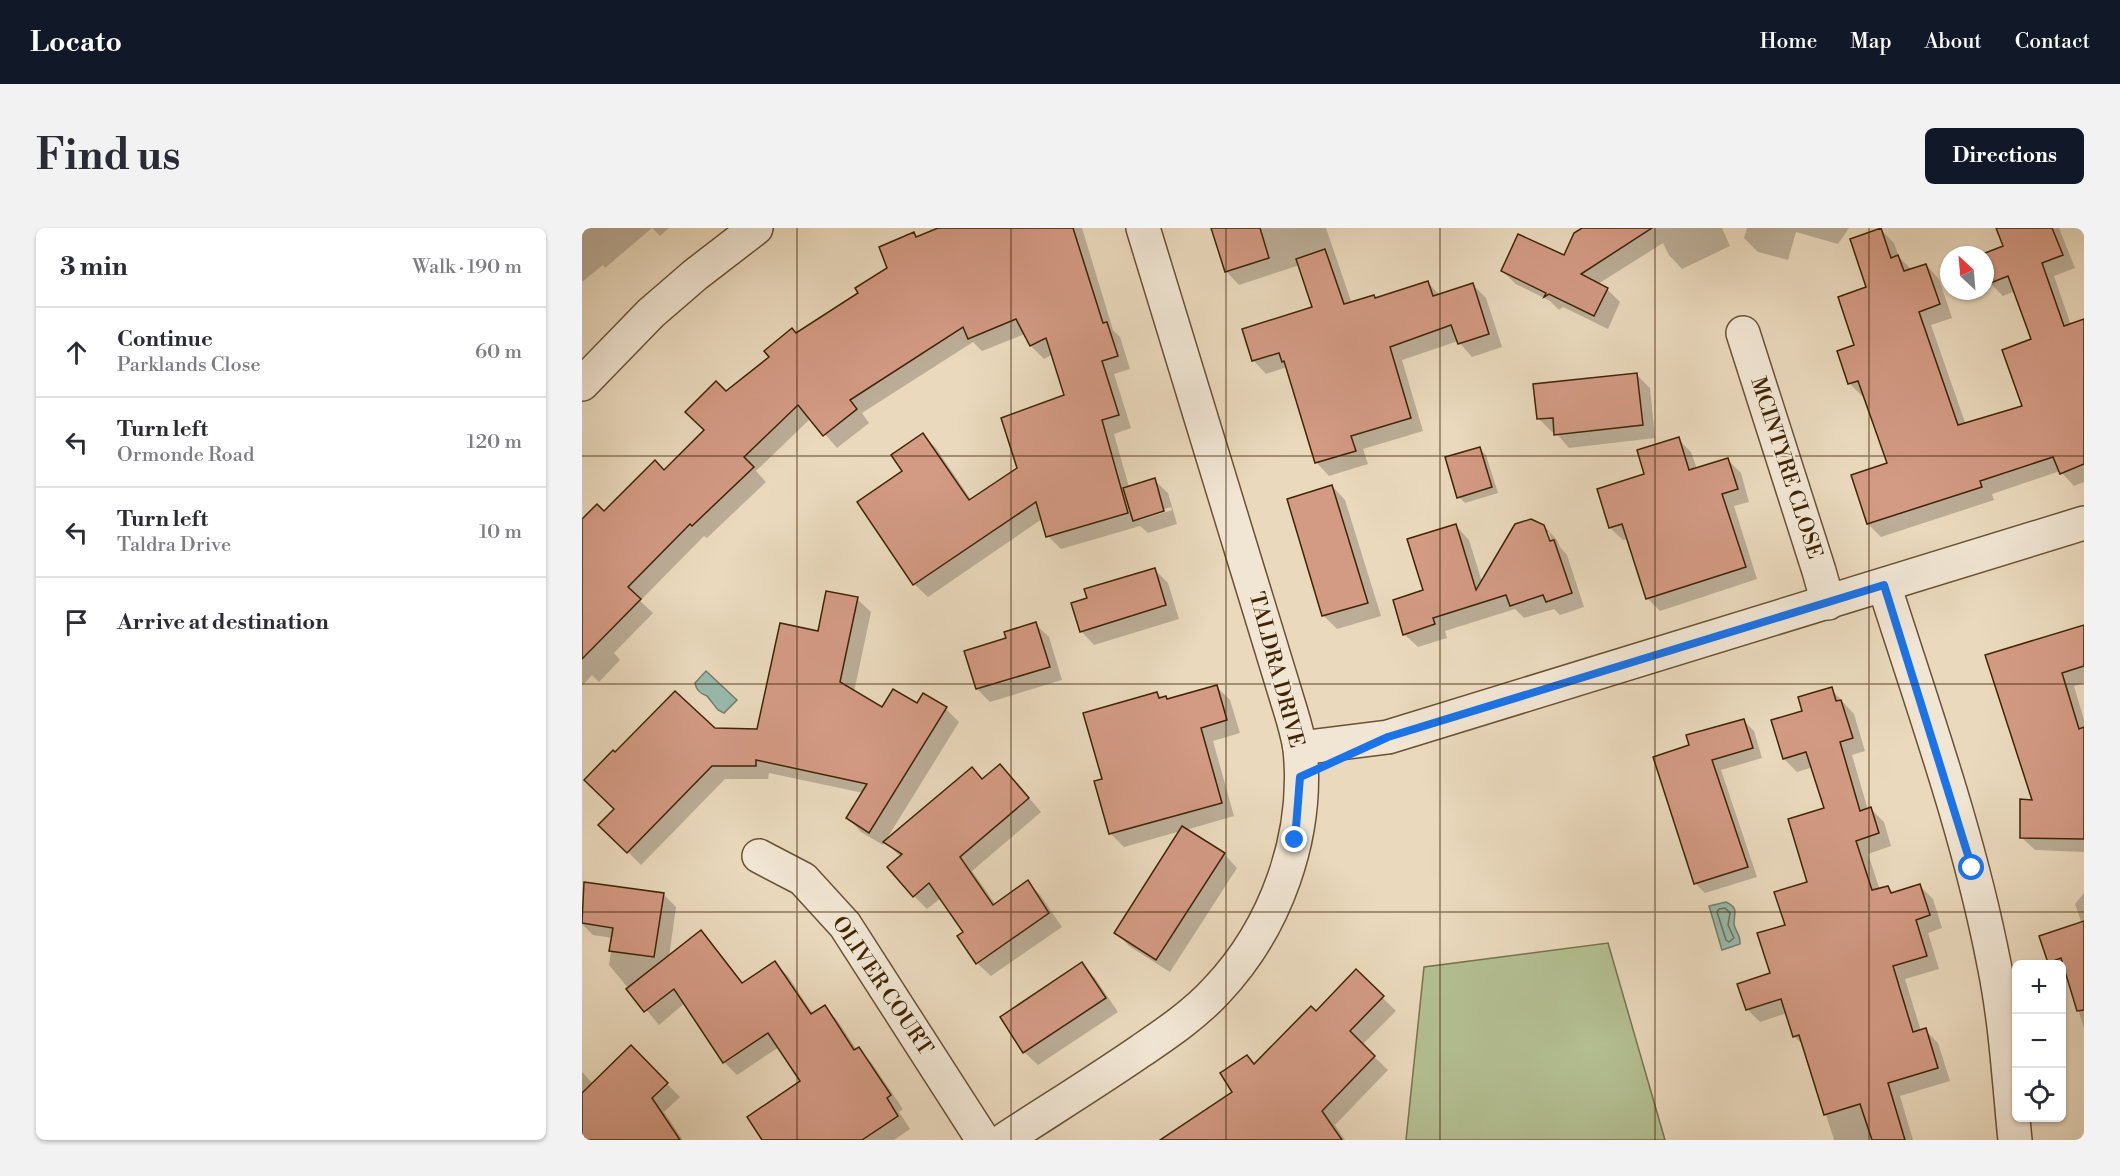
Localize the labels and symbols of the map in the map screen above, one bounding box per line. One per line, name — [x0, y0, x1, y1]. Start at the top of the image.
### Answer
north arrow — [1940, 246, 1994, 300]
street label: MCINTYRE CLOSE — [1744, 374, 1828, 562]
street label: TALDRA DRIVE — [1243, 589, 1309, 751]
route end — [1281, 826, 1307, 852]
route start — [1958, 854, 1984, 880]
street label: OLIVER COURT — [826, 912, 938, 1061]

